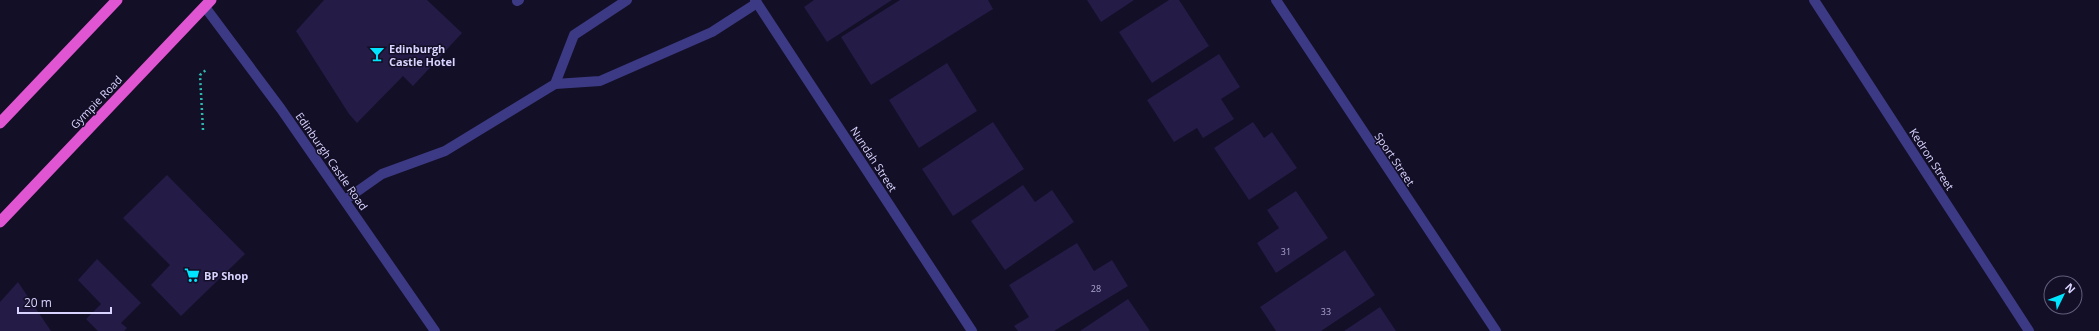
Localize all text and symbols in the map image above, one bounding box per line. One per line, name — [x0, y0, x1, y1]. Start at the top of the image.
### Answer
place label: Edinburgh Castle Hotel — [389, 41, 455, 69]
bar icon: Edinburgh Castle Hotel — [368, 45, 386, 63]
street label: Gympie Road — [67, 72, 125, 132]
street label: Edinburgh Castle Road — [293, 109, 371, 213]
street label: Nundah Street — [847, 123, 901, 195]
street label: Kedron Street — [1906, 125, 1958, 193]
street label: Sport Street — [1372, 129, 1418, 189]
house number: 31 — [1281, 245, 1291, 258]
supermarket icon: BP Shop — [183, 266, 201, 284]
place label: BP Shop — [204, 268, 248, 283]
north arrow — [2043, 275, 2083, 315]
text: N — [2062, 279, 2079, 296]
house number: 28 — [1091, 282, 1101, 295]
scale bar — [18, 289, 111, 315]
text: 20 m — [24, 294, 52, 311]
house number: 33 — [1321, 305, 1331, 318]

